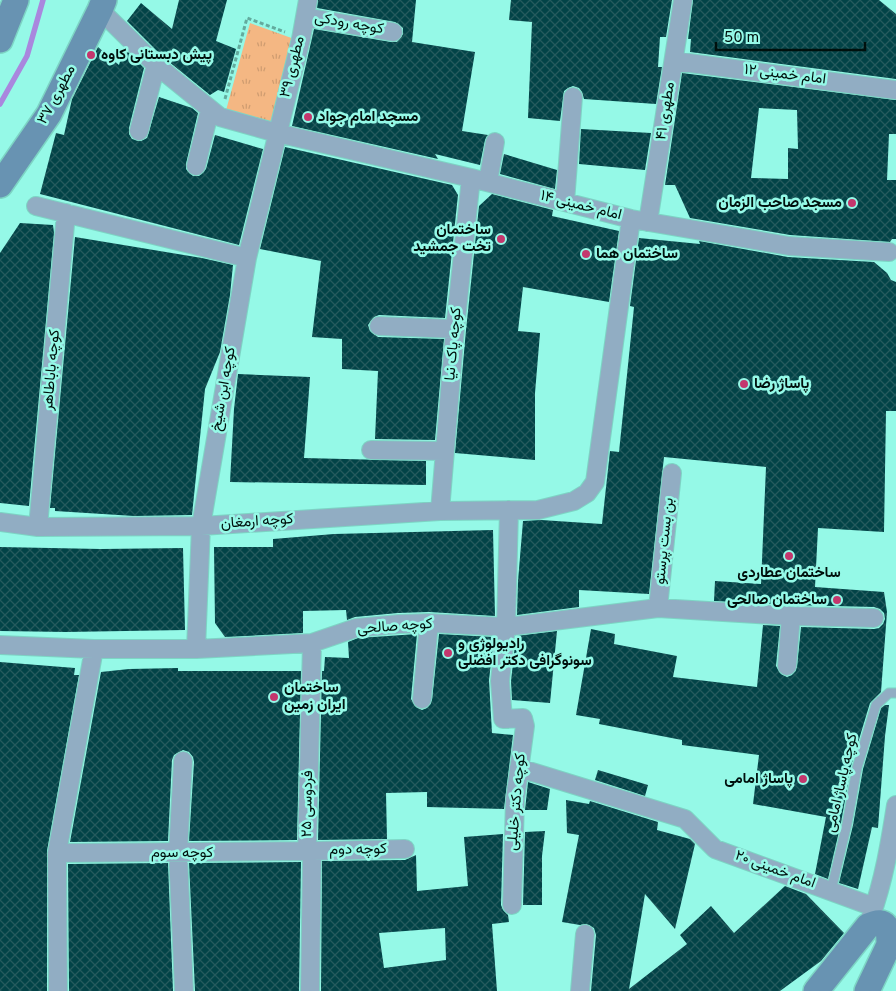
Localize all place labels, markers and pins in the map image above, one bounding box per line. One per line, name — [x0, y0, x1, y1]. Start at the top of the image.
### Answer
place label: پیش دبستانی کاوه — [101, 46, 212, 65]
marker: پیش دبستانی کاوه — [85, 49, 97, 61]
place label: مسجد امام جواد — [318, 108, 418, 127]
marker: مسجد امام جواد — [302, 111, 314, 123]
place label: مسجد صاحب الزمان — [718, 194, 842, 213]
marker: مسجد صاحب الزمان — [846, 197, 858, 209]
place label: ساختمان تخت جمشید — [413, 221, 491, 257]
marker: ساختمان تخت جمشید — [495, 233, 507, 245]
place label: ساختمان هما — [596, 245, 678, 264]
marker: ساختمان هما — [580, 248, 592, 260]
place label: پاساژ رضا — [754, 375, 809, 394]
marker: پاساژ رضا — [738, 378, 750, 390]
marker: ساختمان عطاردی — [783, 550, 795, 562]
place label: ساختمان عطاردی — [737, 564, 841, 583]
place label: ساختمان صالحی — [727, 591, 827, 610]
marker: ساختمان صالحی — [831, 594, 843, 606]
place label: رادیولوژی و سونوگرافی دکتر افضلی — [458, 635, 592, 671]
marker: رادیولوژی و سونوگرافی دکتر افضلی — [442, 647, 454, 659]
place label: ساختمان ایران زمین — [284, 679, 346, 715]
marker: ساختمان ایران زمین — [268, 691, 280, 703]
place label: پاساژ امامی — [724, 770, 793, 789]
marker: پاساژ امامی — [797, 773, 809, 785]

